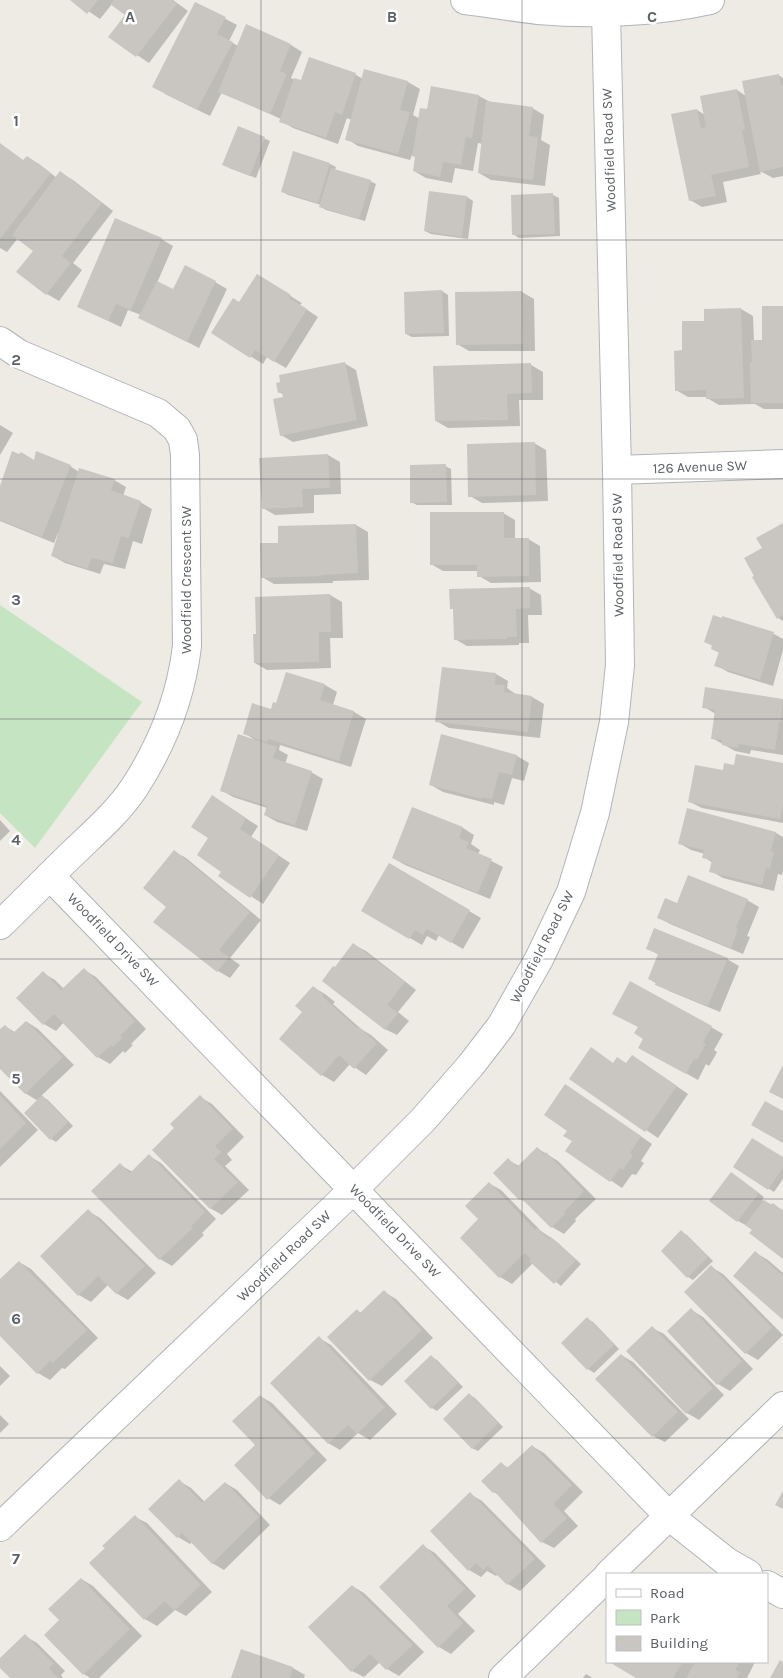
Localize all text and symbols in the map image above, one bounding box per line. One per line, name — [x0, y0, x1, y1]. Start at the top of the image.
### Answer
text: A — [125, 7, 135, 26]
text: B — [387, 7, 397, 26]
text: C — [647, 7, 657, 26]
street label: Woodfield Road SW — [598, 87, 620, 212]
text: 1 — [13, 111, 19, 130]
text: 2 — [11, 350, 21, 369]
street label: 126 Avenue SW — [652, 457, 748, 477]
street label: Woodfield Road SW — [608, 492, 628, 617]
street label: Woodfield Crescent SW — [178, 506, 195, 654]
text: 3 — [11, 590, 21, 609]
text: 4 — [11, 830, 21, 849]
street label: Woodfield Road SW — [506, 888, 578, 1006]
street label: Woodfield Drive SW — [64, 889, 163, 991]
text: 5 — [11, 1069, 21, 1088]
street label: Woodfield Drive SW — [346, 1180, 445, 1282]
street label: Woodfield Road SW — [234, 1207, 335, 1305]
text: 6 — [11, 1309, 21, 1328]
text: 7 — [12, 1549, 20, 1568]
legend — [606, 1573, 768, 1663]
text: Road — [650, 1584, 685, 1602]
text: Park — [650, 1609, 680, 1627]
text: Building — [650, 1634, 708, 1652]

